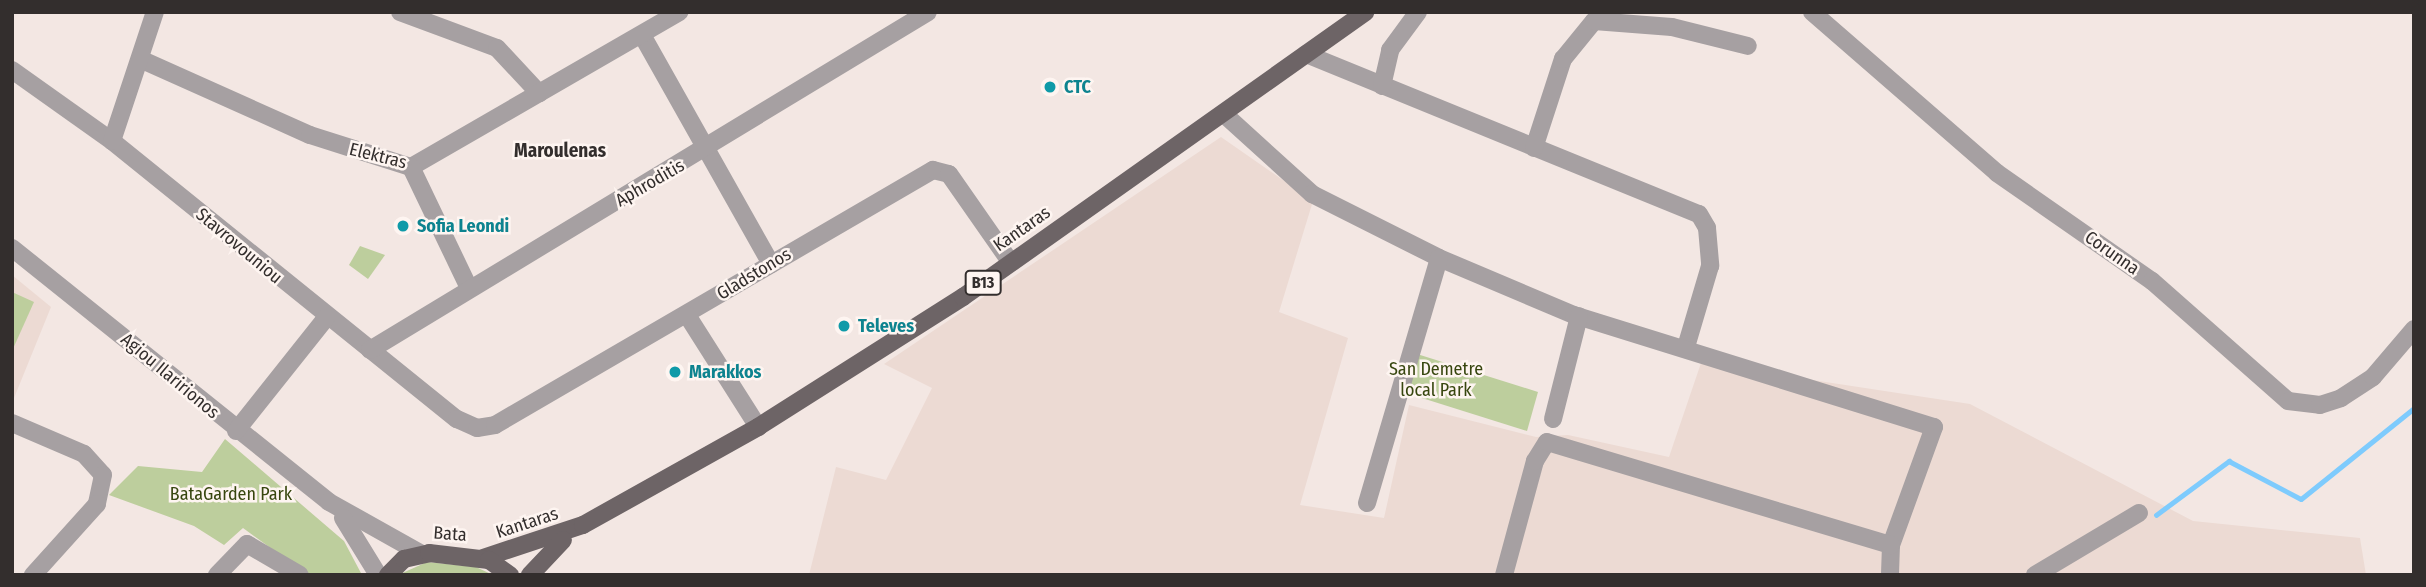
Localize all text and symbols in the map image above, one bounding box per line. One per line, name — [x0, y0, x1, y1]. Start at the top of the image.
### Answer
place label: CTC — [1064, 76, 1091, 98]
marker: CTC — [1042, 79, 1058, 95]
street label: Elektras — [347, 138, 409, 174]
district label: Maroulenas — [514, 140, 606, 162]
street label: Aphroditis — [612, 155, 688, 211]
street label: Kantaras — [989, 202, 1055, 256]
street label: Stavrovouniou — [191, 204, 287, 288]
place label: Sofia Leondi — [417, 215, 509, 237]
marker: Sofia Leondi — [395, 218, 411, 234]
street label: Corunna — [2081, 226, 2143, 280]
street label: Gladstonos — [713, 243, 795, 305]
road number: B13 — [964, 270, 1002, 296]
place label: Televes — [858, 315, 914, 337]
marker: Televes — [836, 318, 852, 334]
street label: Agiou Ilaririonos — [117, 329, 223, 423]
park label: San Demetre local Park — [1389, 359, 1483, 402]
place label: Marakkos — [689, 361, 762, 383]
marker: Marakkos — [667, 364, 683, 380]
park label: BataGarden Park — [170, 483, 292, 505]
street label: Kantaras — [493, 503, 561, 543]
street label: Bata — [433, 522, 467, 546]

